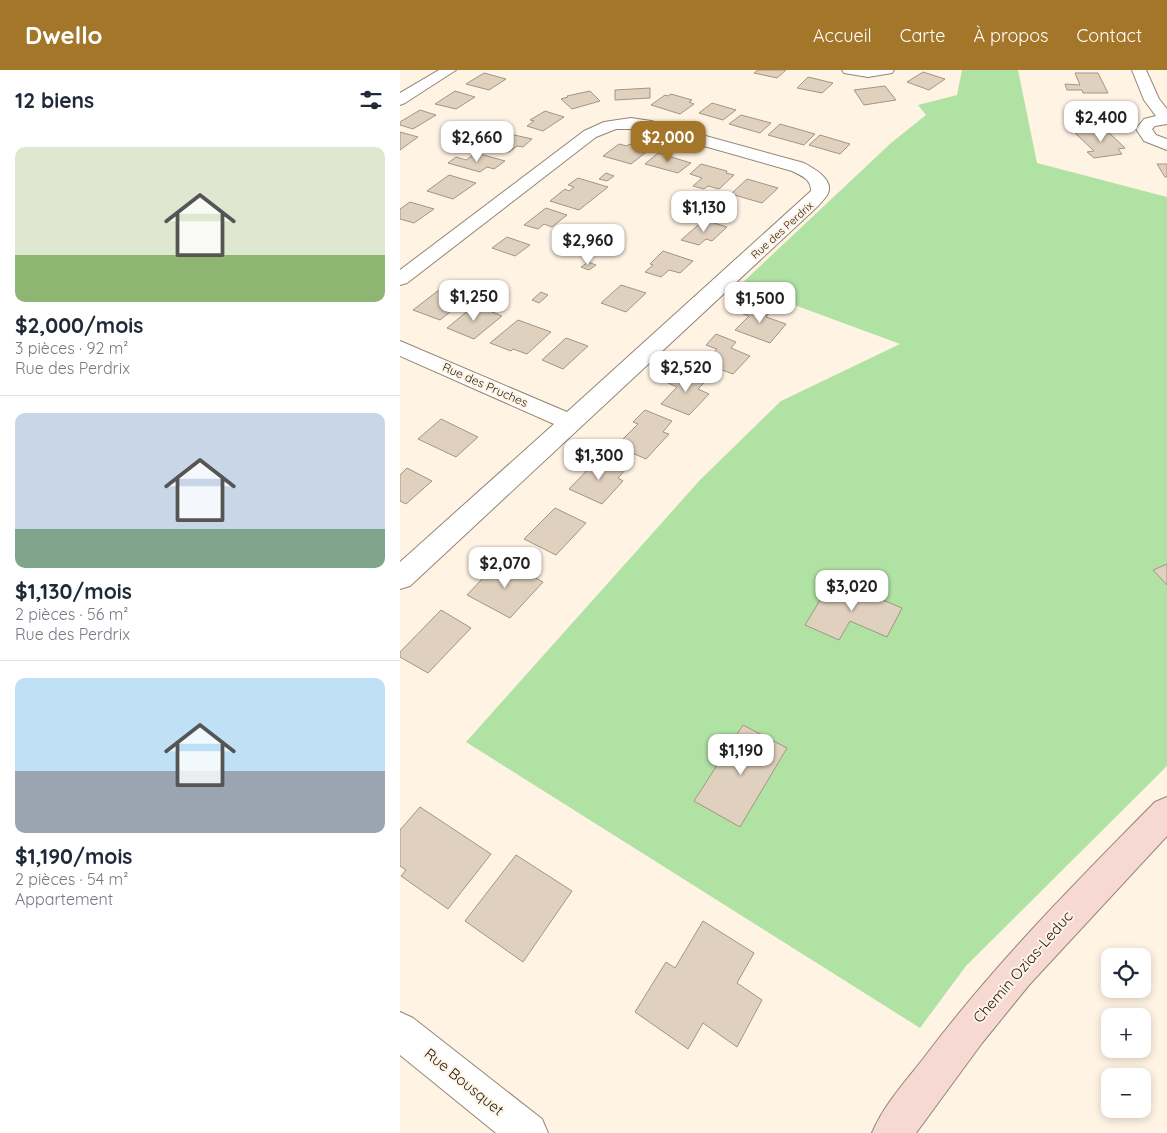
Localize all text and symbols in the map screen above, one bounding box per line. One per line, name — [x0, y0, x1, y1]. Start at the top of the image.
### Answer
text: Dwello — [25, 20, 102, 50]
text: Accueil — [813, 24, 872, 47]
text: Carte — [900, 24, 945, 47]
text: À propos — [973, 24, 1049, 47]
text: Contact — [1077, 24, 1142, 47]
icon: filters — [357, 86, 385, 114]
text: 12 biens — [15, 87, 94, 113]
pin: $2,400 — [1060, 100, 1142, 143]
text: $2,400 — [1075, 107, 1127, 127]
pin: $2,660 — [436, 121, 518, 163]
pin: $2,000 — [627, 121, 709, 163]
text: $2,660 — [452, 127, 502, 147]
text: $2,000 — [642, 127, 694, 147]
icon: home — [155, 180, 245, 270]
pin: $1,130 — [663, 190, 745, 233]
text: $1,130 — [682, 197, 726, 217]
street label: Rue des Perdrix — [748, 198, 816, 262]
pin: $2,960 — [547, 224, 629, 266]
text: $2,960 — [563, 230, 613, 250]
pin: $1,250 — [433, 280, 515, 322]
pin: $1,500 — [719, 282, 801, 324]
text: $1,250 — [450, 286, 498, 306]
text: $1,500 — [735, 288, 785, 308]
text: $2,000/mois — [15, 312, 143, 338]
text: 3 pièces · 92 m² — [15, 338, 128, 358]
pin: $2,520 — [645, 350, 727, 393]
text: $2,520 — [660, 357, 712, 377]
text: Rue des Perdrix — [15, 358, 130, 378]
street label: Rue des Pruches — [440, 359, 531, 410]
pin: $1,300 — [558, 438, 640, 481]
icon: home — [155, 445, 245, 535]
text: $1,300 — [575, 445, 623, 465]
pin: $2,070 — [464, 546, 546, 589]
text: $2,070 — [480, 553, 530, 573]
pin: $3,020 — [811, 570, 893, 612]
text: $3,020 — [826, 576, 878, 596]
text: $1,130/mois — [15, 578, 132, 604]
text: 2 pièces · 56 m² — [15, 604, 128, 624]
text: Rue des Perdrix — [15, 624, 130, 644]
icon: home — [155, 710, 245, 800]
pin: $1,190 — [700, 734, 782, 776]
text: $1,190 — [719, 740, 763, 760]
text: $1,190/mois — [15, 843, 132, 869]
text: 2 pièces · 54 m² — [15, 869, 128, 889]
text: Appartement — [15, 889, 113, 909]
street label: Chemin Ozias-Leduc — [969, 907, 1077, 1027]
map controls — [1101, 948, 1151, 1118]
button: locate — [1101, 948, 1151, 998]
button: + — [1101, 1008, 1151, 1058]
street label: Rue Bousquet — [421, 1044, 508, 1119]
button: − — [1101, 1068, 1151, 1118]

